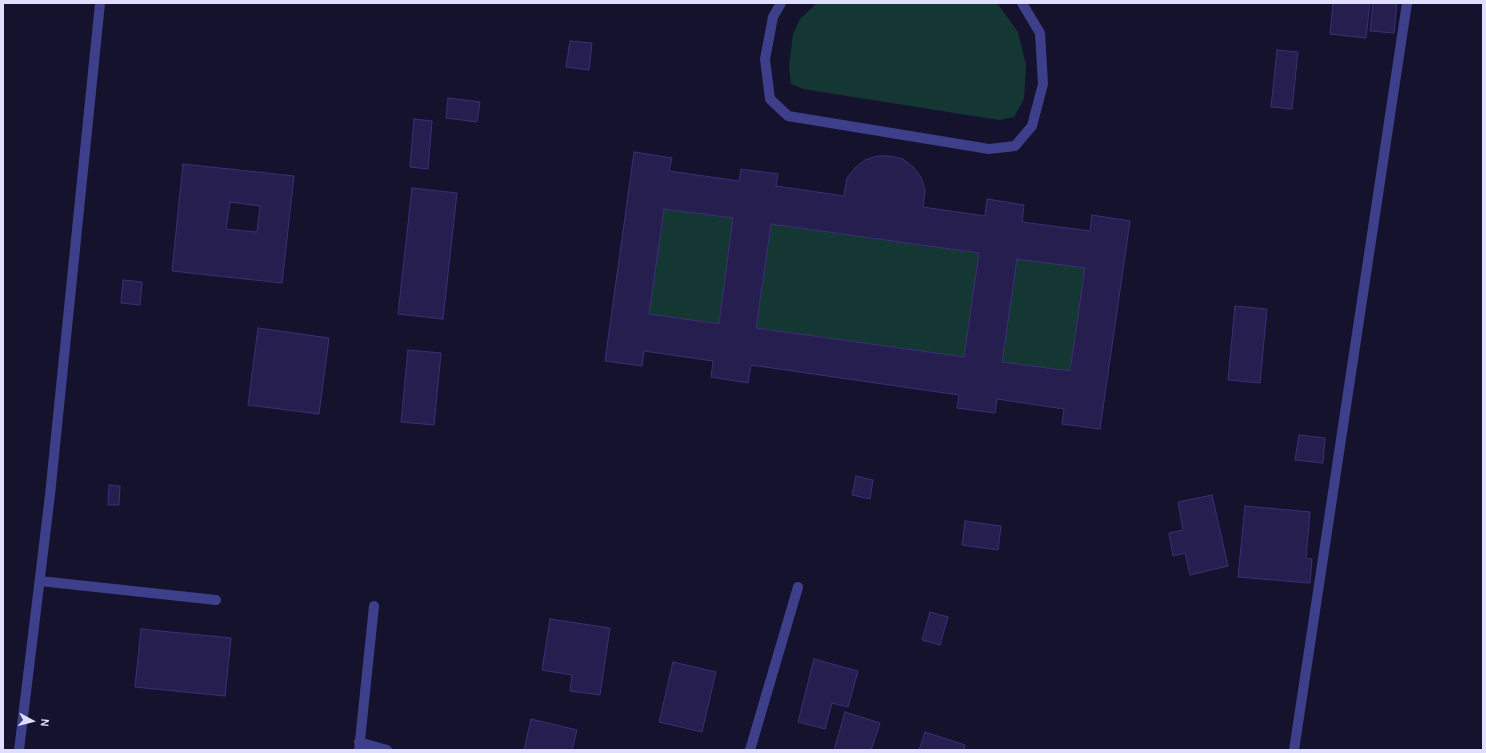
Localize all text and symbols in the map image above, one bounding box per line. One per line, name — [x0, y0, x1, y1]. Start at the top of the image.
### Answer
north arrow — [12, 701, 52, 741]
text: N — [36, 718, 51, 727]

